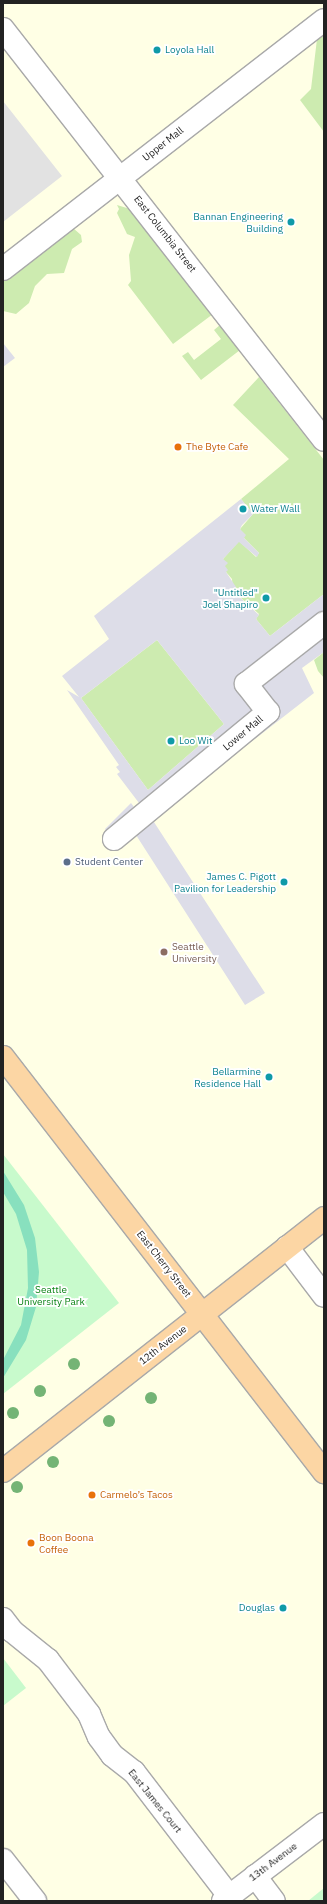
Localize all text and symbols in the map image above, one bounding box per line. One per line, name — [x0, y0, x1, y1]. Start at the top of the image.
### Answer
place label: Loyola Hall — [165, 44, 214, 56]
marker: Loyola Hall — [152, 45, 162, 55]
street label: Upper Mall — [140, 124, 186, 164]
street label: East Columbia Street — [131, 193, 199, 275]
place label: Bannan Engineering Building — [193, 210, 283, 234]
marker: Bannan Engineering Building — [286, 217, 296, 227]
place label: The Byte Cafe — [186, 441, 248, 453]
marker: The Byte Cafe — [173, 442, 183, 452]
place label: Water Wall — [251, 503, 300, 515]
marker: Water Wall — [238, 504, 248, 514]
place label: "Untitled" Joel Shapiro — [202, 586, 258, 610]
marker: "Untitled" Joel Shapiro — [261, 593, 271, 603]
street label: Lower Mall — [221, 713, 265, 753]
place label: Loo Wit — [179, 735, 212, 747]
marker: Loo Wit — [166, 736, 176, 746]
place label: Student Center — [75, 856, 143, 868]
marker: Student Center — [62, 857, 72, 867]
place label: James C. Pigott Pavilion for Leadership — [174, 870, 276, 894]
marker: James C. Pigott Pavilion for Leadership — [279, 877, 289, 887]
place label: Seattle University — [172, 940, 217, 964]
marker: Seattle University — [159, 947, 169, 957]
place label: Bellarmine Residence Hall — [194, 1065, 261, 1088]
marker: Bellarmine Residence Hall — [264, 1072, 274, 1082]
street label: East Cherry Street — [134, 1228, 194, 1300]
park label: Seattle University Park — [17, 1283, 85, 1306]
street label: 12th Avenue — [137, 1323, 189, 1367]
place label: Carmelo’s Tacos — [100, 1489, 173, 1501]
marker: Carmelo’s Tacos — [87, 1490, 97, 1500]
place label: Boon Boona Coffee — [39, 1531, 94, 1554]
marker: Boon Boona Coffee — [26, 1538, 36, 1548]
place label: Douglas — [239, 1602, 275, 1614]
marker: Douglas — [278, 1603, 288, 1613]
street label: East James Court — [126, 1767, 184, 1835]
street label: 13th Avenue — [247, 1840, 299, 1884]

